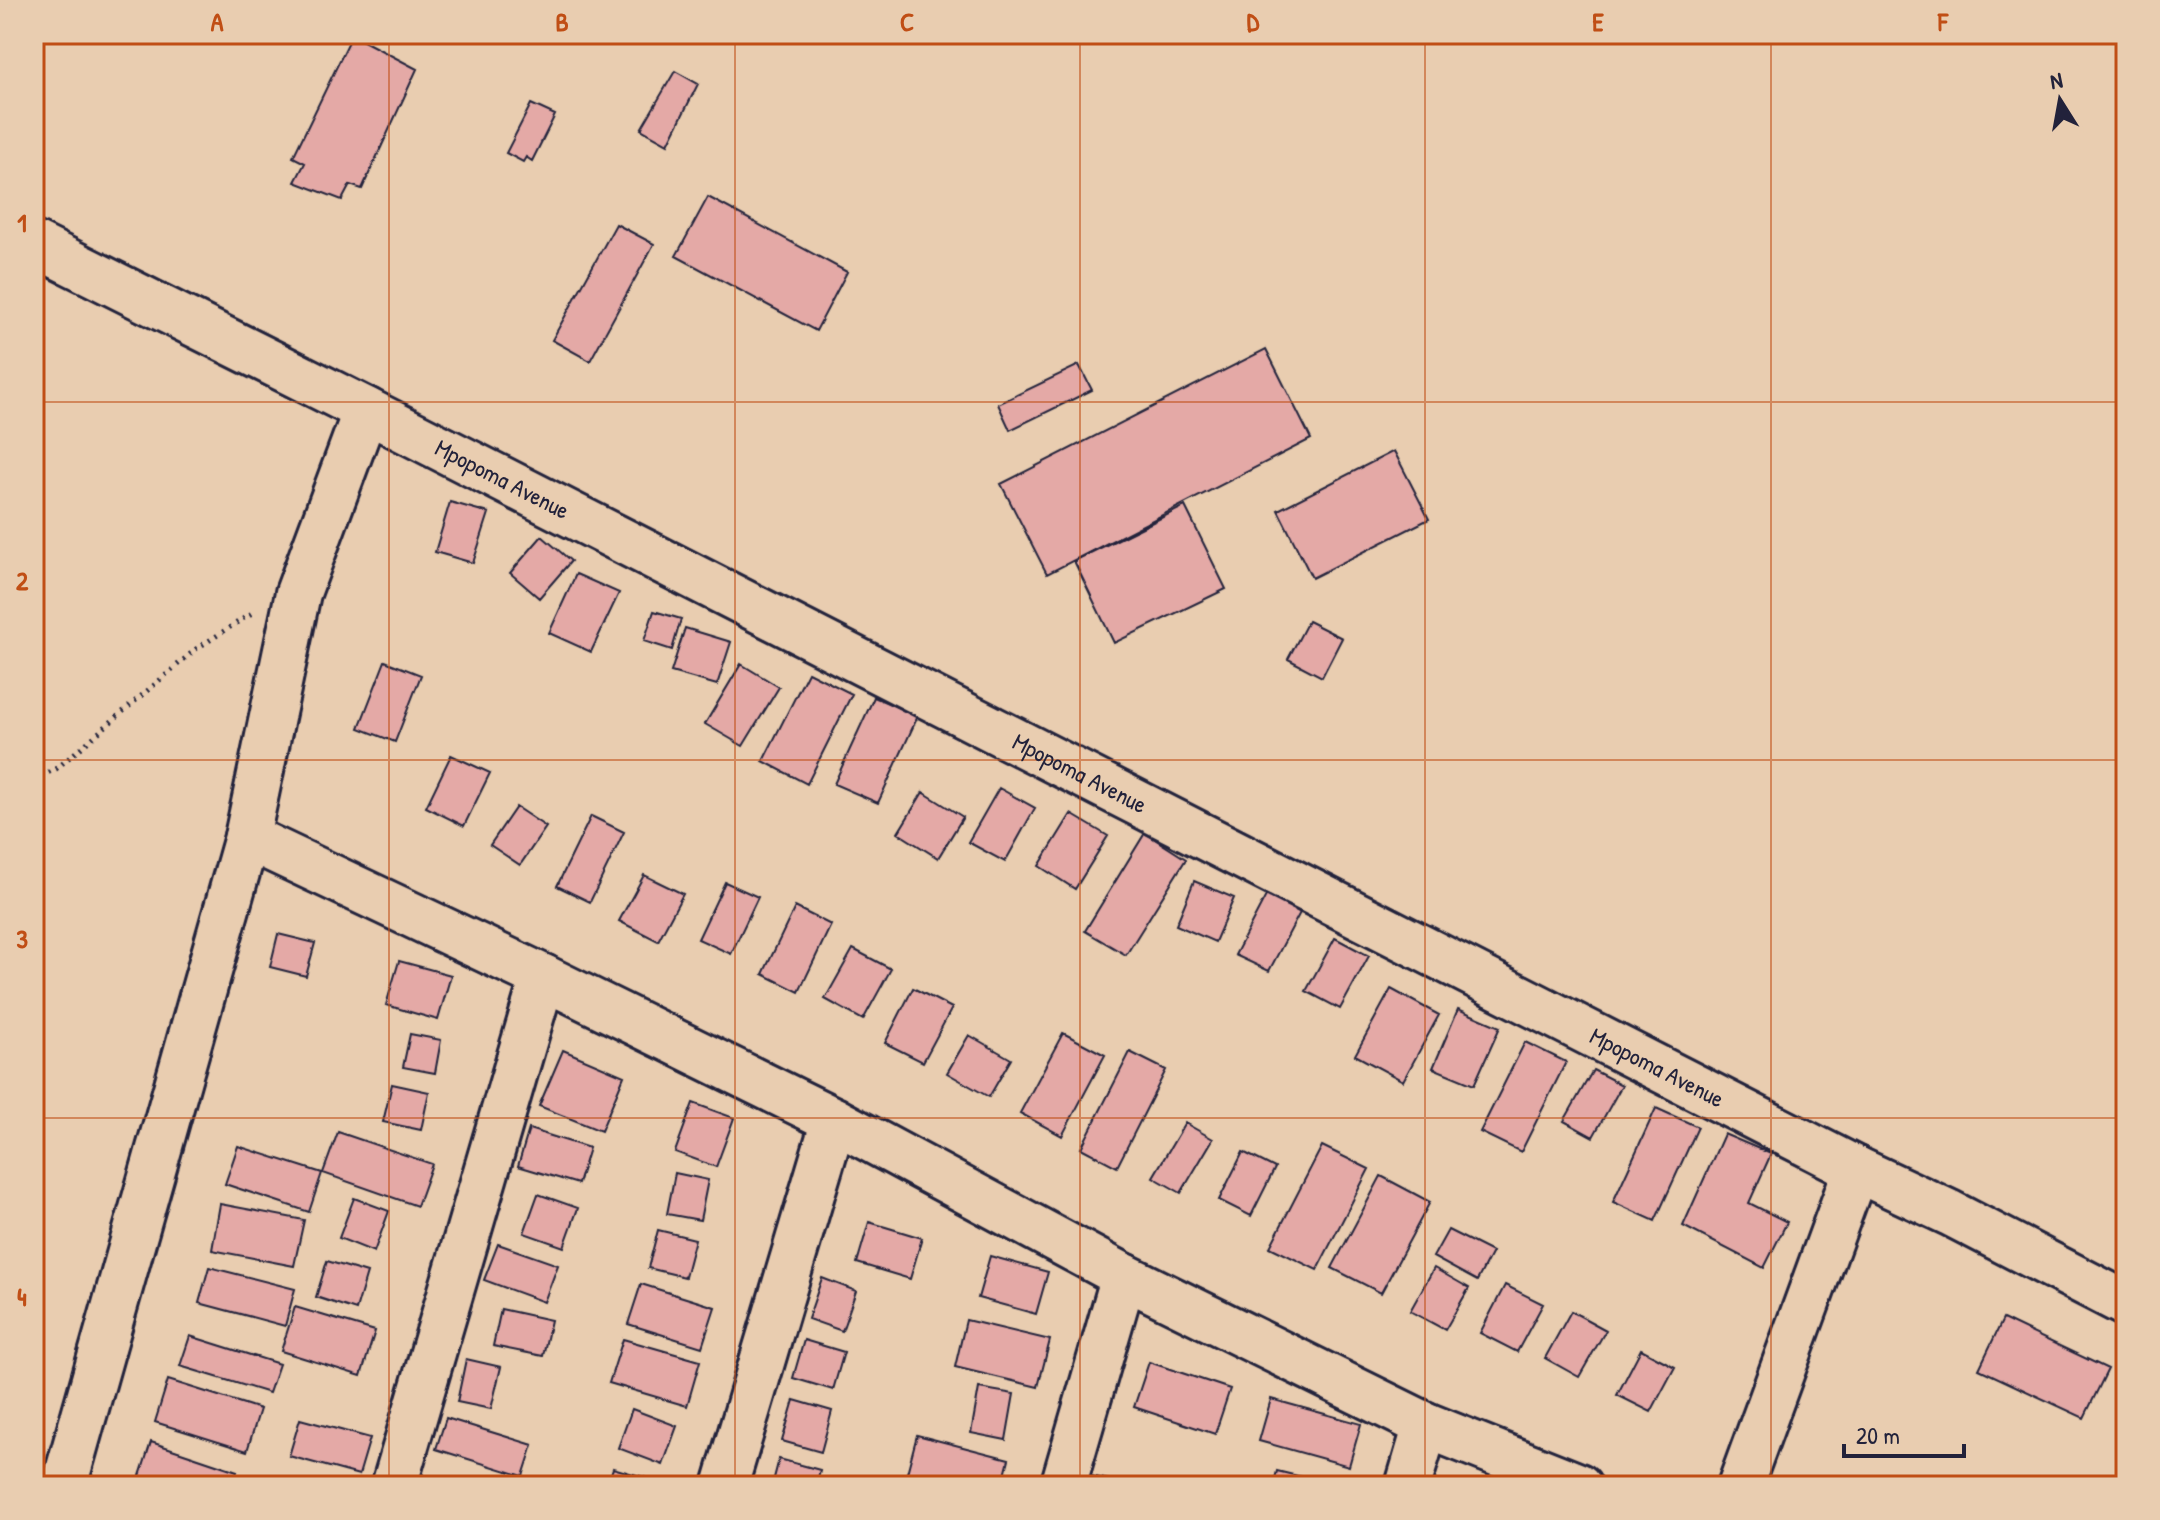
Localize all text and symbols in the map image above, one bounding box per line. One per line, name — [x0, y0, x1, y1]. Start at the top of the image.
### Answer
text: A — [211, 4, 224, 39]
text: B — [555, 4, 569, 39]
text: C — [900, 4, 914, 39]
text: D — [1247, 4, 1260, 39]
text: E — [1592, 4, 1604, 39]
text: F — [1937, 4, 1949, 39]
north arrow — [2020, 60, 2100, 140]
text: N — [2048, 64, 2065, 96]
text: 1 — [17, 205, 27, 240]
street label: Mpopoma Avenue — [430, 431, 576, 526]
text: 2 — [16, 563, 29, 598]
street label: Mpopoma Avenue — [1008, 725, 1153, 820]
text: 3 — [16, 921, 28, 956]
street label: Mpopoma Avenue — [1585, 1019, 1730, 1114]
text: 4 — [17, 1279, 27, 1314]
scale bar — [1844, 1408, 1964, 1458]
text: 20 m — [1856, 1419, 1900, 1451]

